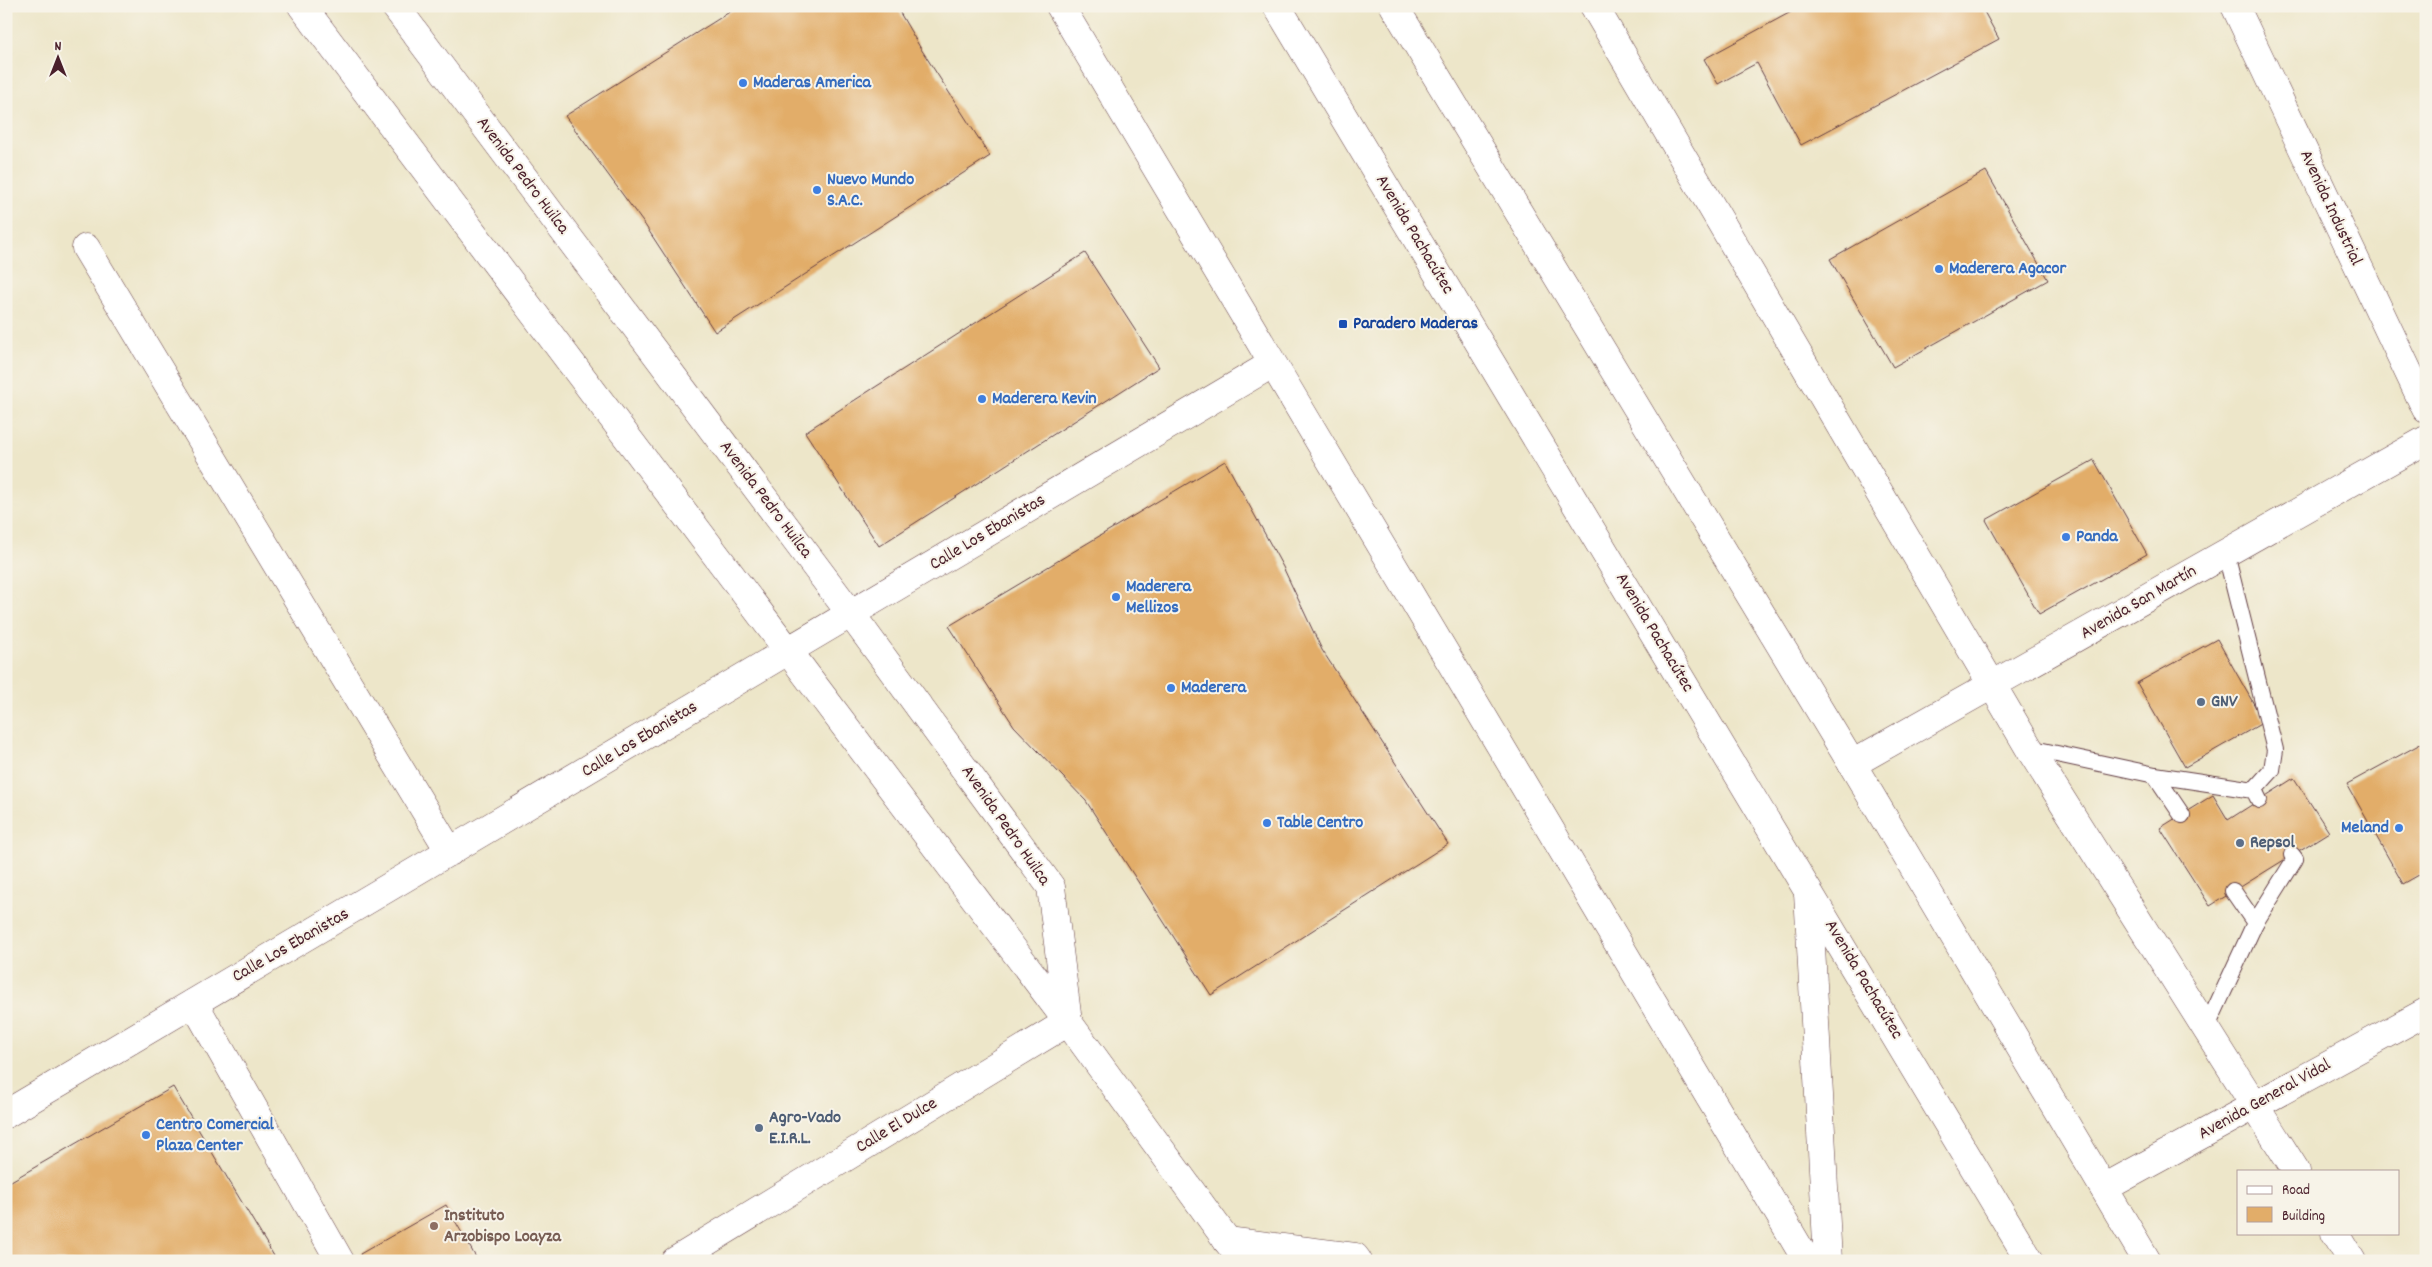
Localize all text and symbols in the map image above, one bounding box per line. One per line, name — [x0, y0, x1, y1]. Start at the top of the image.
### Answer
north arrow — [32, 32, 82, 82]
text: N — [55, 37, 62, 57]
place label: Maderas America — [753, 71, 871, 96]
marker: Maderas America — [737, 77, 749, 89]
street label: Avenida Pedro Huilca — [469, 112, 575, 240]
street label: Avenida Industrial — [2292, 146, 2368, 271]
place label: Nuevo Mundo S.A.C. — [827, 168, 914, 214]
street label: Avenida Pachacútec — [1368, 171, 1460, 299]
marker: Nuevo Mundo S.A.C. — [811, 184, 823, 196]
place label: Maderera Agacor — [1949, 257, 2067, 282]
marker: Maderera Agacor — [1933, 263, 1945, 275]
place label: Paradero Maderas — [1353, 312, 1478, 337]
marker: Paradero Maderas — [1337, 318, 1349, 330]
place label: Maderera Kevin — [992, 387, 1097, 412]
marker: Maderera Kevin — [976, 393, 988, 405]
street label: Avenida Pedro Huilca — [712, 436, 818, 564]
street label: Calle Los Ebanistas — [925, 488, 1051, 578]
place label: Panda — [2076, 525, 2118, 550]
marker: Panda — [2060, 531, 2072, 543]
street label: Avenida San Martín — [2076, 560, 2202, 646]
street label: Avenida Pachacútec — [1608, 569, 1700, 697]
place label: Maderera Mellizos — [1126, 575, 1192, 621]
marker: Maderera Mellizos — [1110, 591, 1122, 603]
place label: Maderera — [1181, 676, 1247, 701]
marker: Maderera — [1165, 682, 1177, 694]
place label: GNV — [2211, 690, 2238, 715]
street label: Calle Los Ebanistas — [577, 695, 703, 785]
marker: GNV — [2195, 696, 2207, 708]
street label: Avenida Pedro Huilca — [954, 761, 1056, 892]
place label: Table Centro — [1277, 811, 1363, 836]
place label: Meland — [2341, 816, 2389, 841]
marker: Table Centro — [1261, 817, 1273, 829]
marker: Meland — [2393, 822, 2405, 834]
place label: Repsol — [2250, 831, 2296, 856]
marker: Repsol — [2234, 837, 2246, 849]
street label: Calle Los Ebanistas — [228, 902, 354, 990]
street label: Avenida Pachacútec — [1817, 916, 1909, 1044]
street label: Avenida General Vidal — [2194, 1053, 2336, 1147]
street label: Calle El Dulce — [852, 1092, 943, 1160]
place label: Agro-Vado E.I.R.L. — [769, 1106, 841, 1152]
place label: Centro Comercial Plaza Center — [156, 1113, 274, 1159]
marker: Agro-Vado E.I.R.L. — [753, 1122, 765, 1134]
marker: Centro Comercial Plaza Center — [140, 1129, 152, 1141]
legend — [2237, 1170, 2400, 1234]
text: Road — [2282, 1180, 2310, 1202]
place label: Instituto Arzobispo Loayza — [444, 1204, 561, 1250]
text: Building — [2282, 1206, 2325, 1228]
marker: Instituto Arzobispo Loayza — [428, 1220, 440, 1232]

